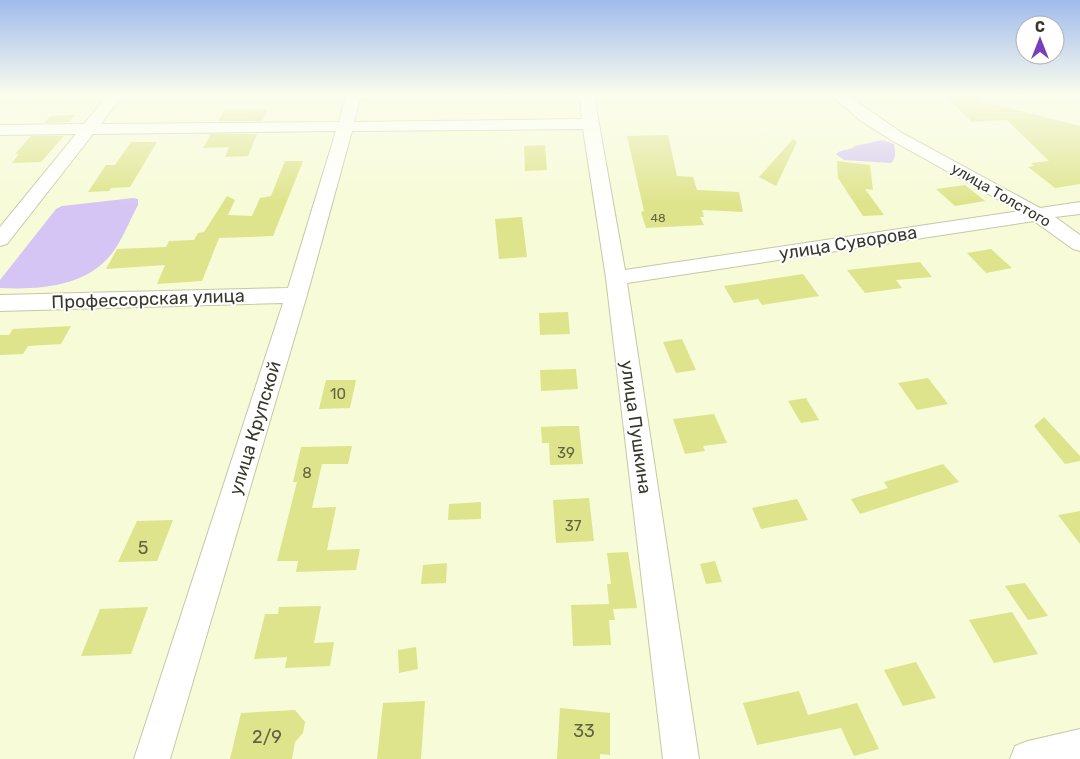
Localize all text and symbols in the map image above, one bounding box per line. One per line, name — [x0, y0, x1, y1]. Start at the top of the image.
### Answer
north arrow — [1015, 15, 1065, 65]
text: С — [1035, 19, 1045, 36]
street label: улица Толстого — [948, 159, 1054, 231]
house number: 48 — [650, 211, 666, 225]
street label: улица Суворова — [777, 221, 919, 265]
street label: Профессорская улица — [51, 285, 245, 313]
street label: улица Крупской — [224, 358, 286, 498]
street label: улица Пушкина — [616, 359, 656, 495]
house number: 10 — [330, 385, 346, 403]
house number: 39 — [557, 444, 575, 462]
house number: 8 — [302, 464, 312, 482]
house number: 37 — [565, 517, 582, 535]
house number: 5 — [138, 537, 148, 559]
house number: 33 — [573, 720, 595, 742]
house number: 2/9 — [252, 726, 282, 748]

